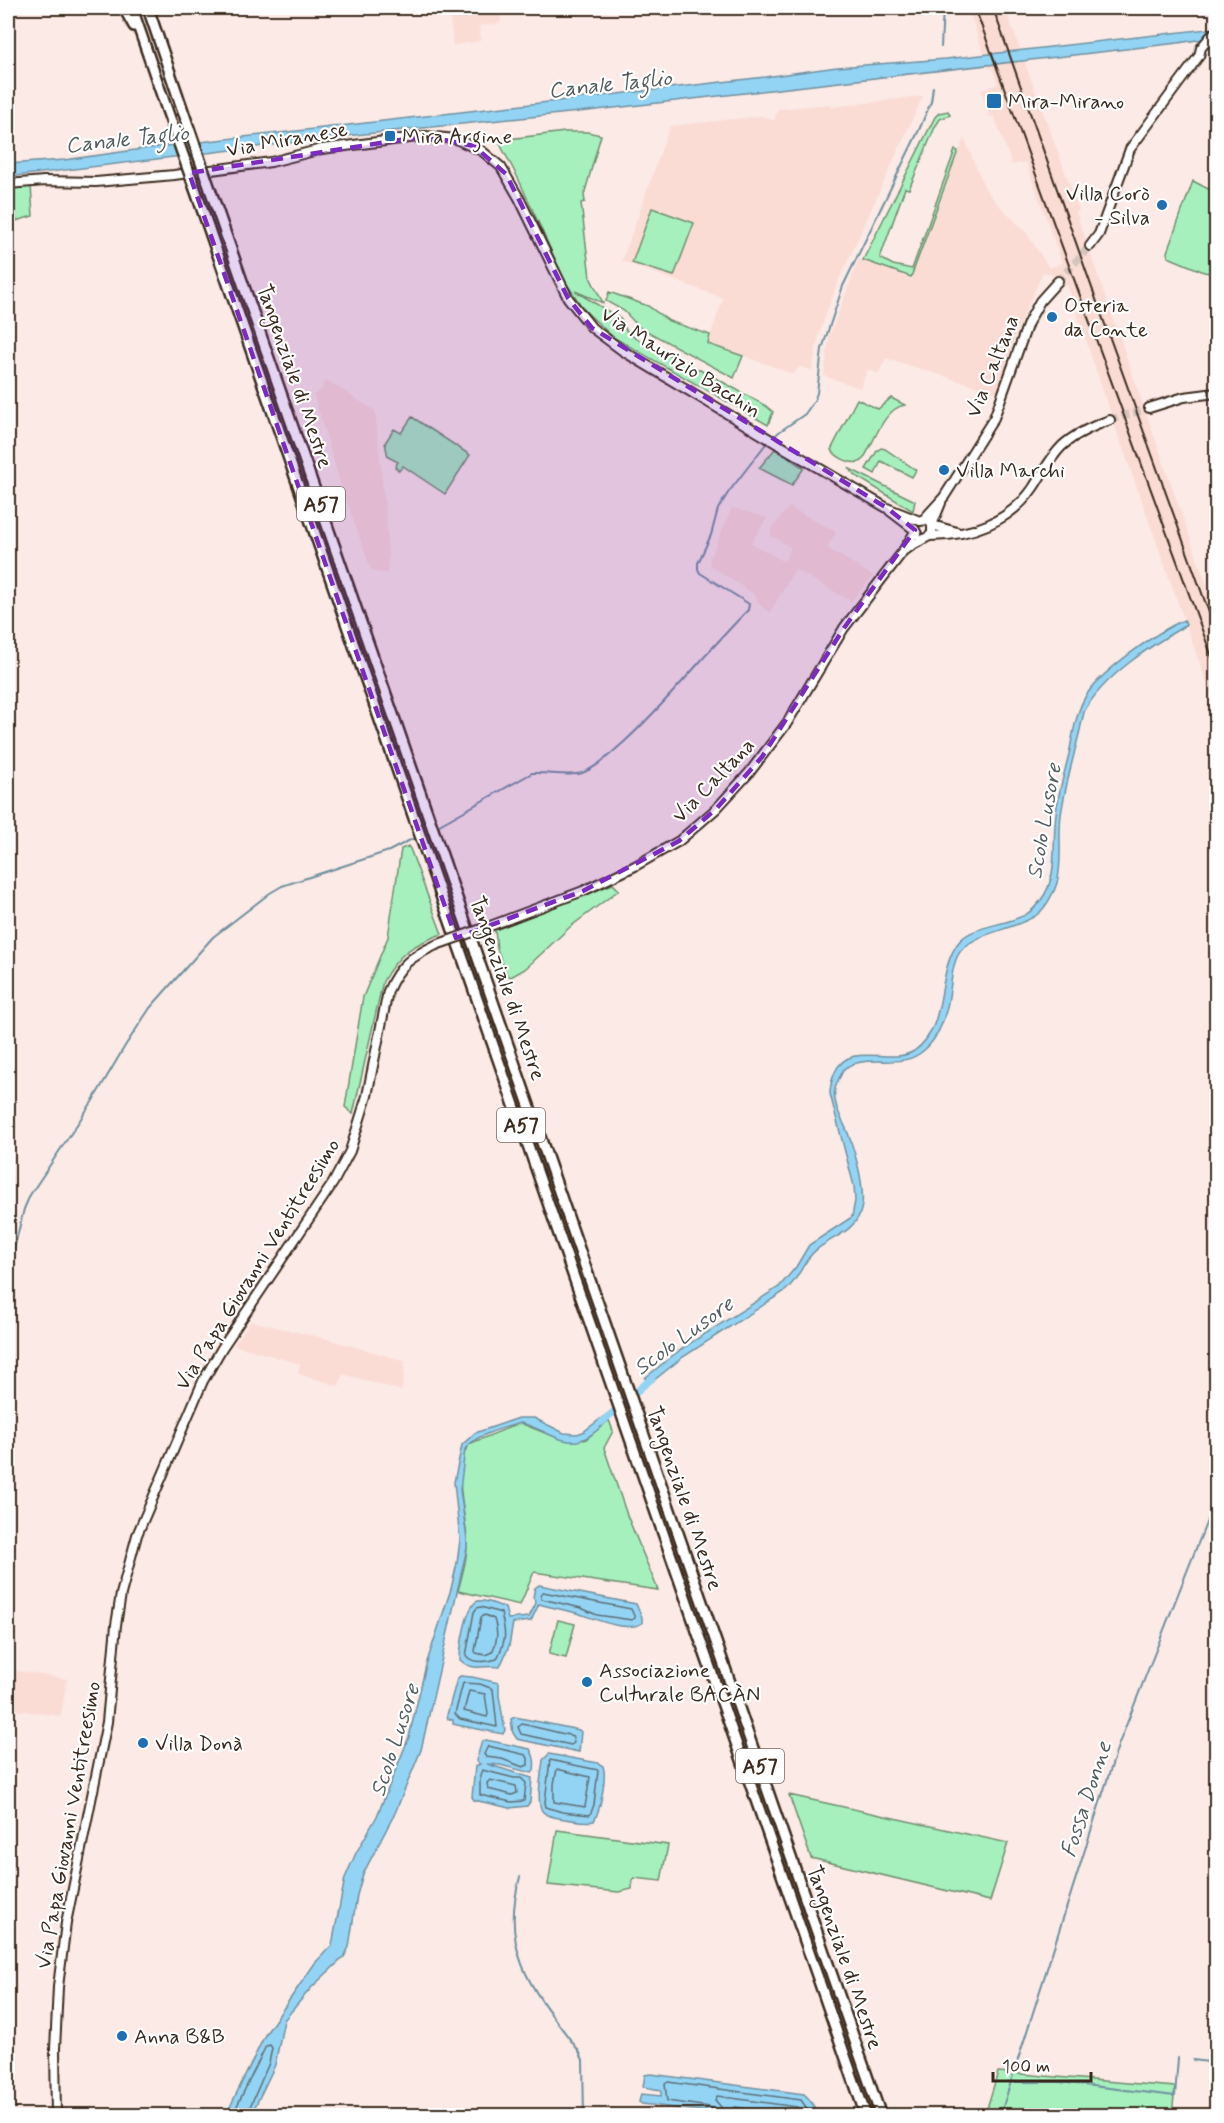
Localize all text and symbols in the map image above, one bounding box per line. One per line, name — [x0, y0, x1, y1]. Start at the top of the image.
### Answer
water label: Canale Taglio — [547, 65, 674, 108]
place label: Mira-Mirano — [1008, 88, 1124, 116]
marker: Mira-Mirano — [985, 92, 1003, 110]
street label: Via Miranese — [224, 116, 350, 164]
water label: Canale Taglio — [64, 120, 191, 163]
place label: Mira Argine — [402, 123, 512, 153]
marker: Mira Argine — [383, 129, 397, 143]
place label: Villa Corò - Silva — [1066, 180, 1150, 232]
marker: Villa Corò - Silva — [1155, 198, 1169, 212]
street label: Tangenziale di Mestre — [248, 281, 339, 472]
place label: Osteria da Conte — [1064, 292, 1148, 344]
street label: Via Maurizio Bacchin — [595, 301, 766, 425]
marker: Osteria da Conte — [1045, 310, 1059, 324]
street label: Via Caltana — [960, 311, 1026, 422]
place label: Villa Marchi — [956, 457, 1065, 485]
marker: Villa Marchi — [937, 463, 951, 477]
road number: A57 — [297, 487, 345, 521]
street label: Via Caltana — [666, 732, 761, 829]
water label: Scolo Lusore — [1021, 761, 1069, 881]
street label: Tangenziale di Mestre — [461, 893, 552, 1084]
road number: A57 — [497, 1108, 545, 1142]
street label: Via Papa Giovanni Ventitreesimo — [169, 1133, 347, 1396]
water label: Scolo Lusore — [629, 1290, 740, 1382]
street label: Tangenziale di Mestre — [638, 1403, 729, 1594]
place label: Associazione Culturale BACÀN — [599, 1657, 760, 1709]
marker: Associazione Culturale BACÀN — [580, 1675, 594, 1689]
street label: Via Papa Giovanni Ventitreesimo — [30, 1679, 108, 1971]
water label: Scolo Lusore — [365, 1680, 428, 1800]
place label: Villa Donà — [155, 1730, 243, 1758]
marker: Villa Donà — [136, 1736, 150, 1750]
water label: Fossa Donne — [1055, 1737, 1119, 1861]
road number: A57 — [736, 1749, 784, 1783]
street label: Tangenziale di Mestre — [798, 1862, 889, 2053]
place label: Anna B&B — [134, 2023, 225, 2051]
marker: Anna B&B — [115, 2029, 129, 2043]
scale bar — [993, 2045, 1090, 2083]
text: 100 m — [1002, 2055, 1050, 2079]

